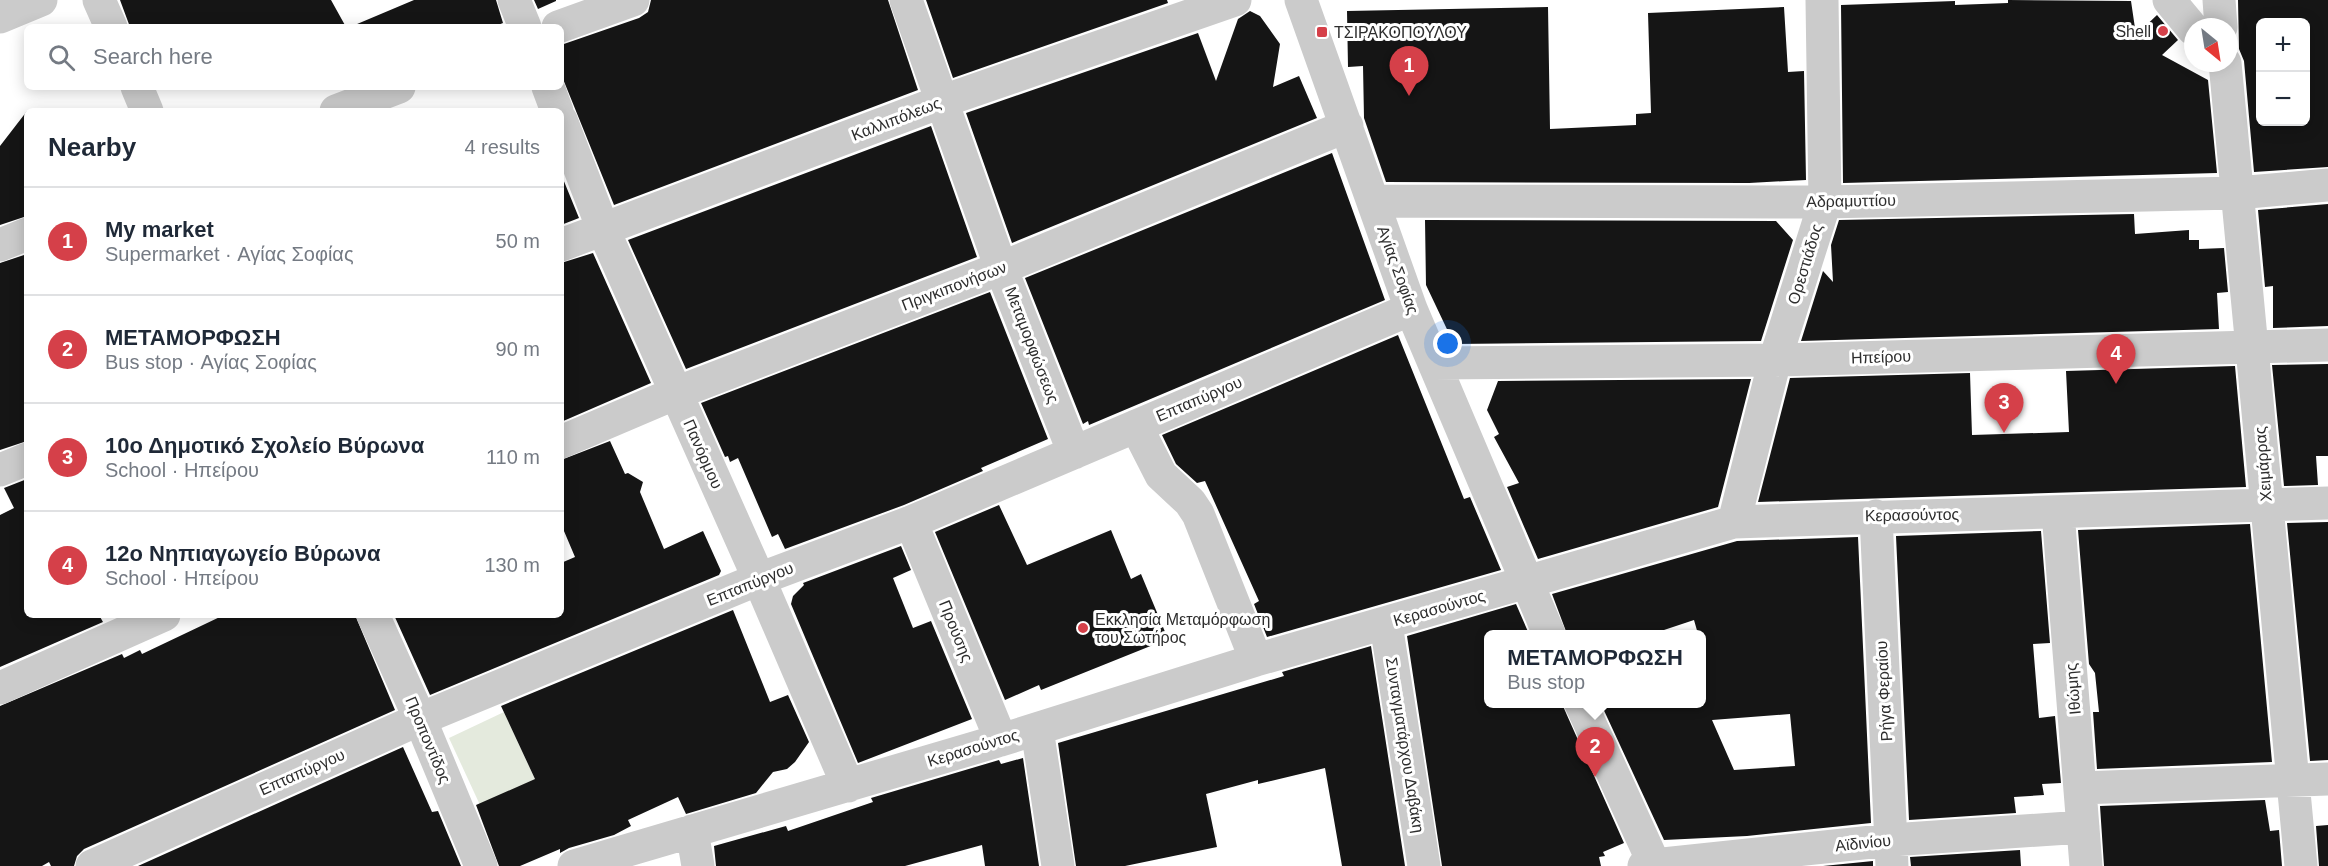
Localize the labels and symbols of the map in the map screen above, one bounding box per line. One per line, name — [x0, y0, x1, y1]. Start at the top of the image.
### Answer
north arrow — [2184, 18, 2238, 72]
place label: Shell — [2115, 23, 2151, 40]
place label: ΤΣΙΡΑΚΟΠΟΥΛΟΥ — [1334, 24, 1467, 41]
marker: Shell — [2156, 24, 2170, 38]
marker: ΤΣΙΡΑΚΟΠΟΥΛΟΥ — [1315, 25, 1329, 39]
pin: 1 — [1390, 46, 1428, 96]
street label: Καλλιπόλεως — [849, 94, 943, 144]
street label: Αδραμυττίου — [1806, 192, 1896, 210]
street label: Ορεστιάδος — [1785, 221, 1825, 306]
street label: Αγίας Σοφίας — [1374, 223, 1422, 317]
street label: Πριγκιπονήσων — [899, 258, 1009, 314]
street label: Μεταμορφώσεως — [1002, 284, 1062, 406]
your location — [1433, 329, 1462, 358]
pin: 4 — [2096, 334, 2136, 384]
street label: Ηπείρου — [1851, 347, 1911, 367]
street label: Επταπύργου — [1154, 373, 1244, 425]
pin: 3 — [1984, 384, 2024, 433]
street label: Πανόρμου — [680, 417, 726, 491]
street label: Χειμάρρας — [2251, 426, 2275, 502]
street label: Κερασούντος — [1865, 506, 1960, 524]
street label: Επταπύργου — [704, 559, 796, 609]
street label: Κερασούντος — [1391, 587, 1487, 629]
street label: Προύσης — [936, 598, 976, 664]
place label: Εκκλησία Μεταμόρφωση του Σωτήρος — [1095, 611, 1270, 646]
marker: Εκκλησία Μεταμόρφωση του Σωτήρος — [1076, 621, 1090, 635]
street label: Ρήγα Φεραίου — [1873, 640, 1895, 742]
street label: Συνταγματάρχου Δαβάκη — [1383, 656, 1427, 834]
street label: Ιθώμης — [2062, 662, 2084, 715]
street label: Προποντίδος — [402, 694, 454, 786]
street label: Κερασούντος — [925, 726, 1021, 770]
pin: 2 — [1576, 728, 1614, 777]
street label: Επταπύργου — [257, 746, 347, 798]
street label: Αϊδινίου — [1834, 832, 1892, 854]

